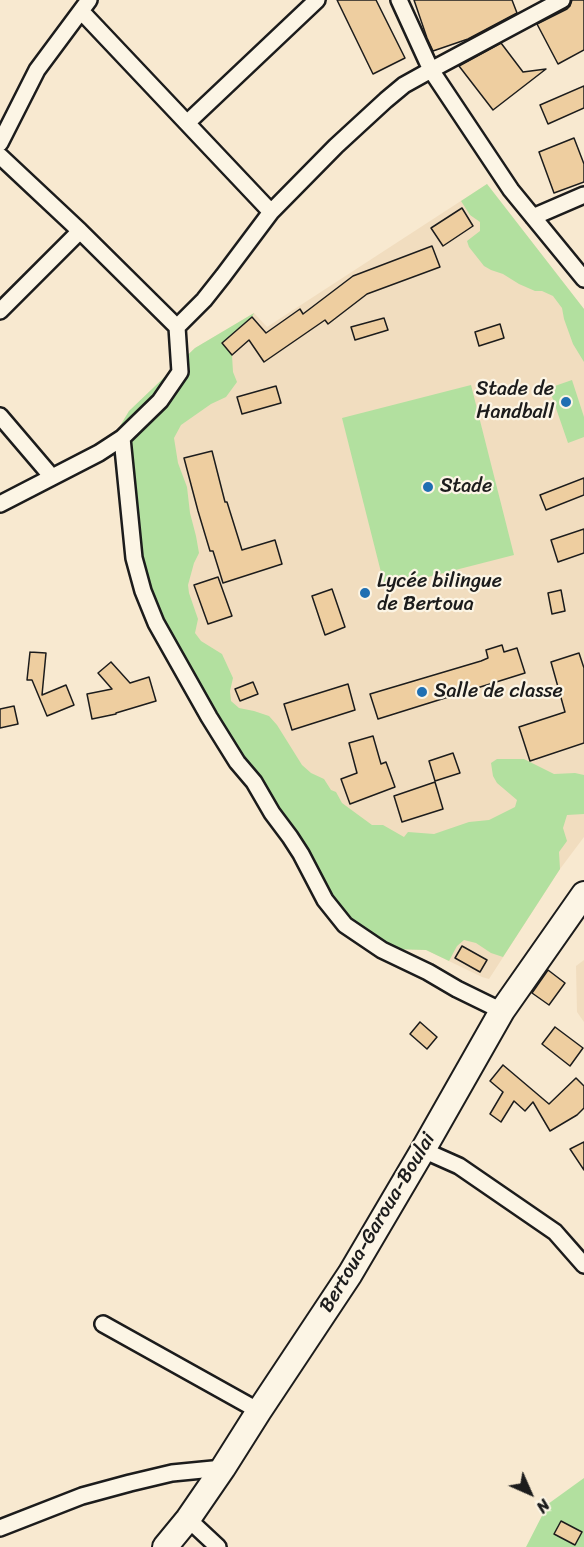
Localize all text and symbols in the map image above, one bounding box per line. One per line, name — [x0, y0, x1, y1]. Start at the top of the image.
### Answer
place label: Stade de Handball — [476, 378, 554, 425]
marker: Stade de Handball — [559, 395, 573, 409]
place label: Stade — [440, 475, 492, 499]
marker: Stade — [421, 480, 435, 494]
place label: Lycée bilingue de Bertoua — [377, 570, 502, 617]
marker: Lycée bilingue de Bertoua — [358, 586, 372, 600]
place label: Salle de classe — [434, 680, 563, 704]
marker: Salle de classe — [415, 685, 429, 699]
street label: Bertoua-Garoua-Boulai — [315, 1129, 441, 1317]
north arrow — [500, 1463, 560, 1523]
text: N — [529, 1492, 557, 1520]

